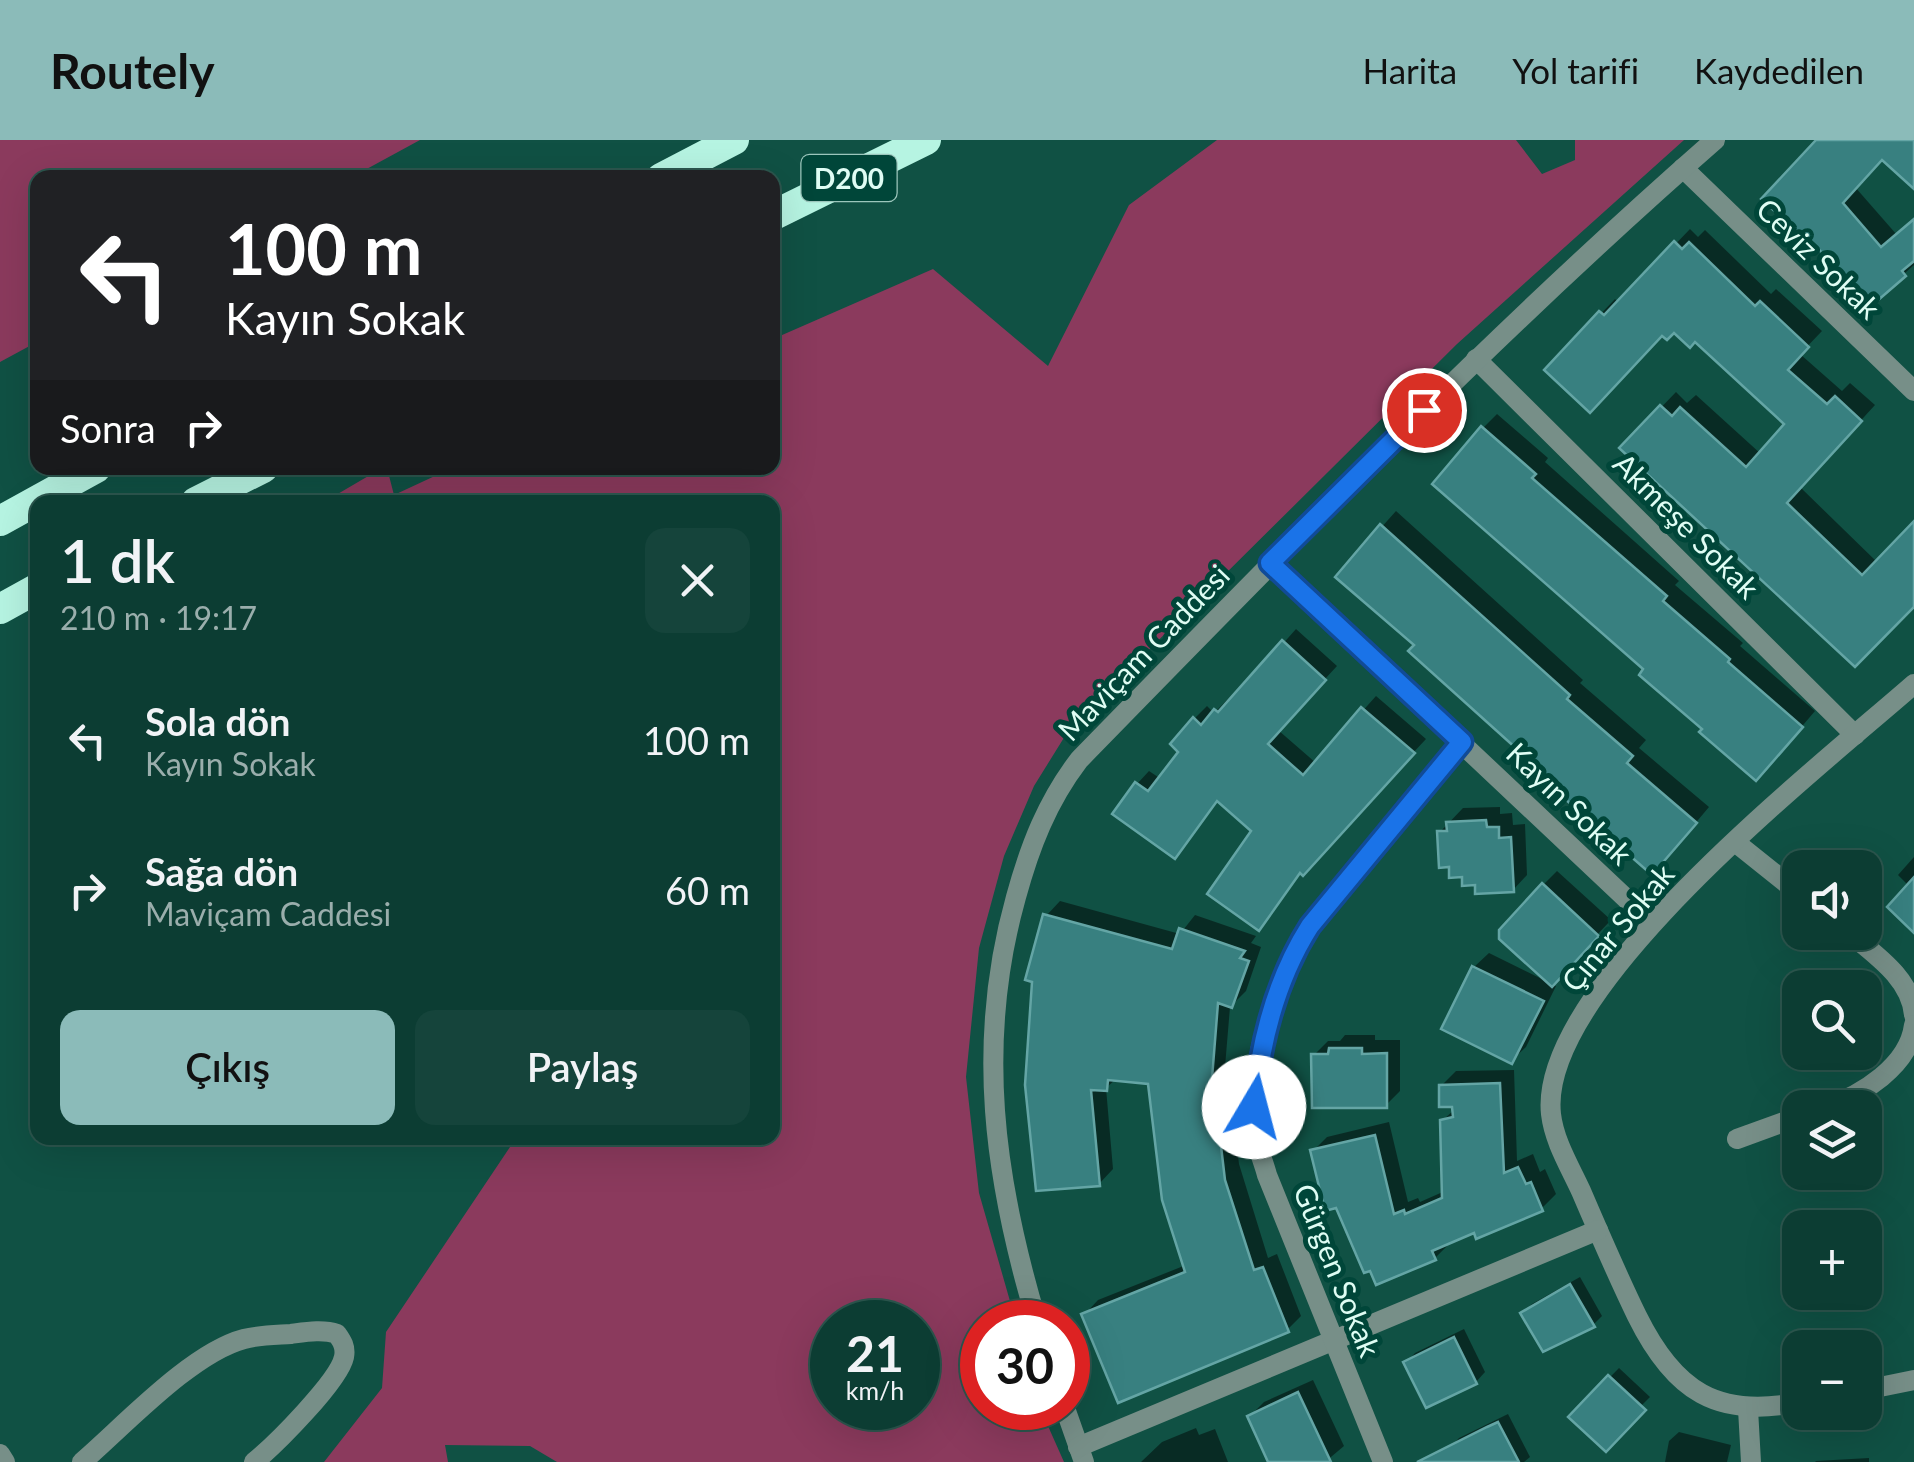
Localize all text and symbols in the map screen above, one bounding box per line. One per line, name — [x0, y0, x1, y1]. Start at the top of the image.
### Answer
text: Routely — [50, 42, 214, 99]
text: Harita — [1363, 49, 1457, 91]
text: Yol tarifi — [1512, 49, 1639, 91]
text: Kaydedilen — [1694, 49, 1864, 91]
road number: D200 — [802, 155, 896, 201]
street label: Ceviz Sokak — [1750, 190, 1889, 326]
text: 100 m — [225, 206, 422, 290]
icon: left — [60, 210, 190, 340]
text: Kayın Sokak — [225, 291, 465, 345]
pin — [1382, 368, 1467, 453]
icon: arrive — [1397, 383, 1452, 438]
icon: right — [176, 400, 231, 455]
text: Sonra — [60, 405, 156, 451]
street label: Akmeşe Sokak — [1607, 445, 1768, 606]
text: 1 dk — [60, 524, 175, 596]
button: close — [645, 528, 750, 633]
street label: Maviçam Caddesi — [1050, 556, 1236, 748]
text: 210 m · 19:17 — [60, 598, 257, 637]
text: Sola dön — [145, 698, 290, 744]
icon: left — [60, 713, 115, 768]
text: 100 m — [643, 717, 750, 763]
street label: Kayın Sokak — [1500, 734, 1641, 872]
text: Kayın Sokak — [145, 744, 316, 783]
text: Sağa dön — [145, 848, 298, 894]
map controls — [1782, 850, 1882, 1430]
button: sound — [1782, 850, 1882, 950]
street label: Çınar Sokak — [1553, 855, 1681, 998]
icon: right — [60, 863, 115, 918]
text: 60 m — [665, 867, 750, 913]
text: Maviçam Caddesi — [145, 894, 391, 933]
button: search — [1782, 970, 1882, 1070]
button: Çıkış — [60, 1010, 395, 1125]
button: Paylaş — [415, 1010, 750, 1125]
position arrow — [1202, 1055, 1306, 1159]
button: layers — [1782, 1090, 1882, 1190]
street label: Gürgen Sokak — [1287, 1178, 1389, 1362]
button: + — [1782, 1210, 1882, 1310]
speed limit sign: 30 — [960, 1300, 1090, 1430]
text: 21 — [846, 1323, 904, 1383]
button: − — [1782, 1330, 1882, 1430]
text: km/h — [846, 1375, 904, 1405]

